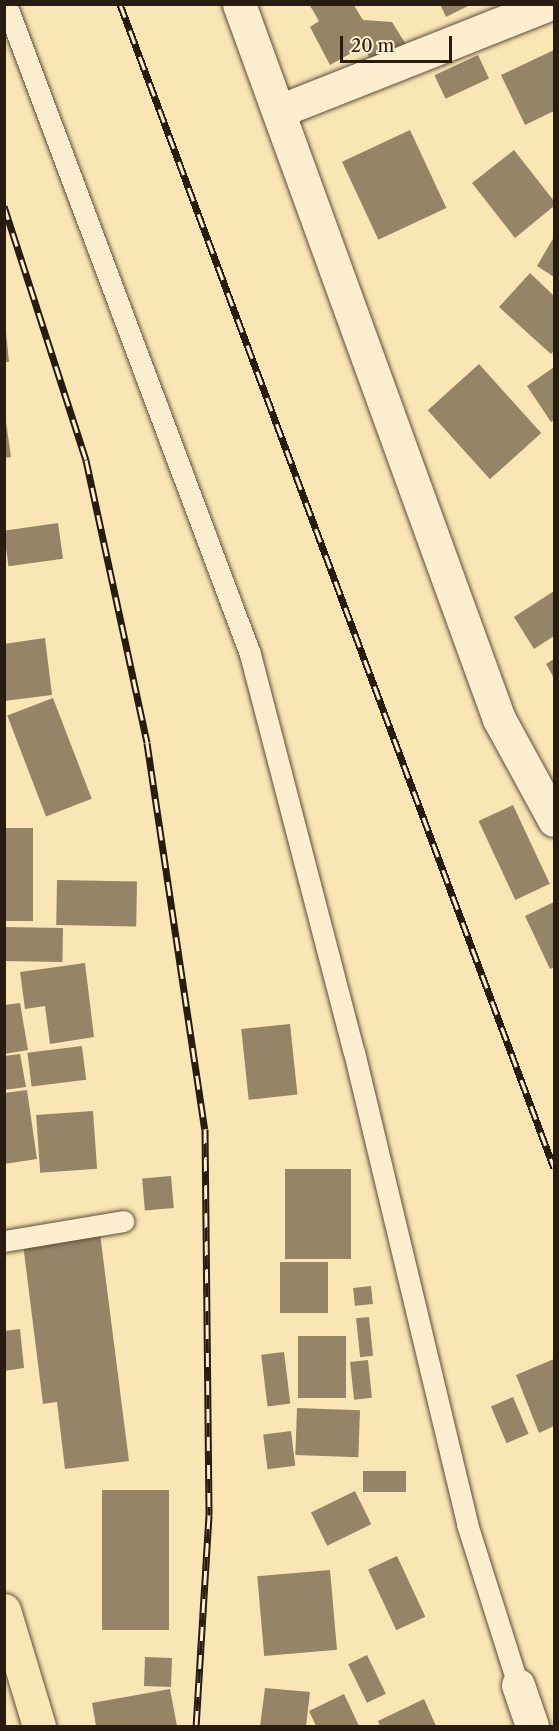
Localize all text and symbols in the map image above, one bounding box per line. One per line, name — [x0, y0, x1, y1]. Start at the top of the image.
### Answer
scale bar — [343, 24, 456, 62]
text: 20 m — [351, 35, 394, 57]

